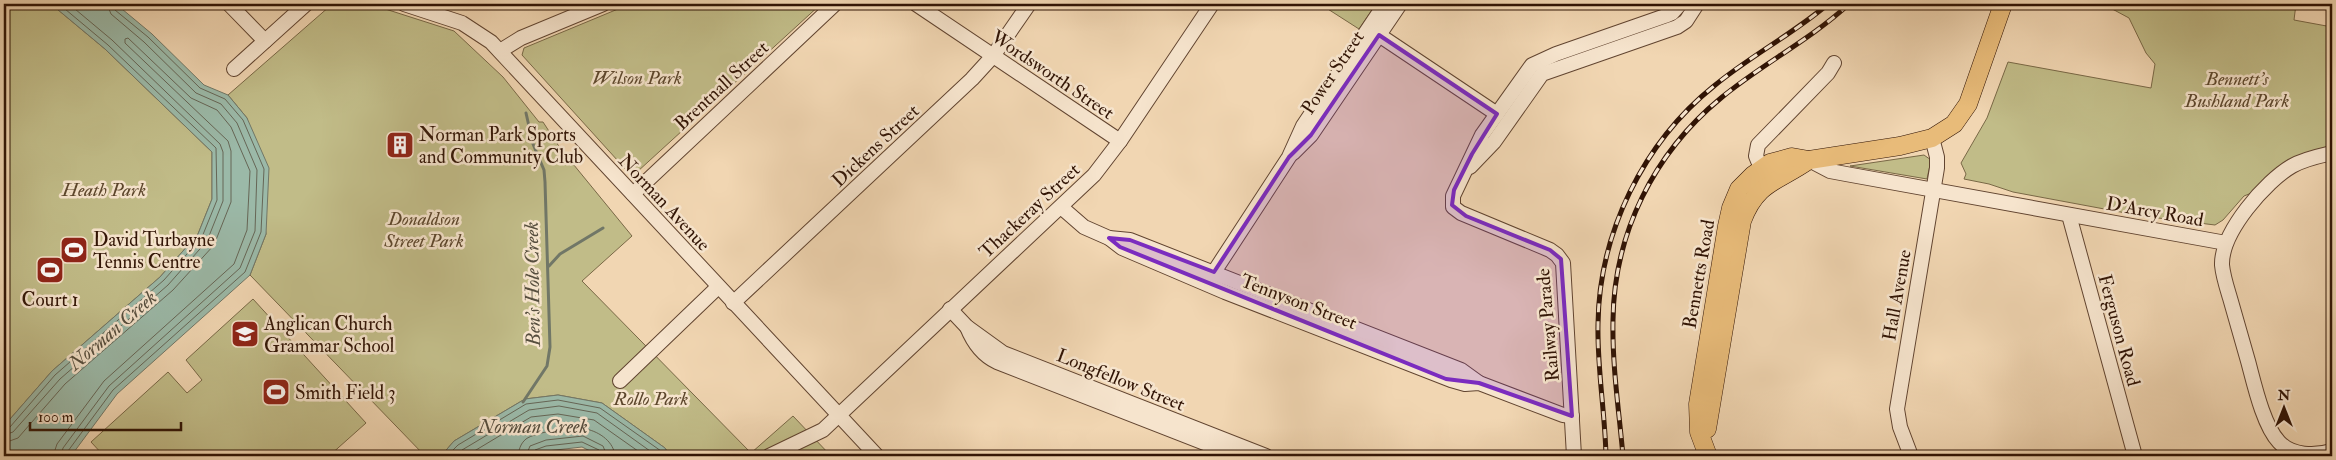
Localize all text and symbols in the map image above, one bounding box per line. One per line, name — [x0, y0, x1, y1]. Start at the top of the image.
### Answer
street label: Wordsworth Street — [985, 24, 1119, 125]
street label: Power Street — [1296, 26, 1370, 119]
street label: Brentnall Street — [670, 36, 774, 136]
park label: Wilson Park — [592, 66, 682, 90]
park label: Bennett's Bushland Park — [2184, 67, 2289, 113]
street label: Dickens Street — [827, 99, 924, 192]
place label: Norman Park Sports and Community Club — [419, 123, 583, 169]
building icon: Norman Park Sports and Community Club — [385, 130, 415, 160]
street label: Norman Avenue — [613, 149, 715, 256]
street label: Thackeray Street — [974, 158, 1085, 264]
park label: Heath Park — [61, 178, 146, 202]
street label: D'Arcy Road — [2104, 192, 2206, 232]
park label: Donaldson Street Park — [383, 207, 464, 253]
street label: Bennetts Road — [1678, 217, 1721, 331]
water label: Ben's Hole Creek — [519, 221, 546, 348]
place label: David Turbayne Tennis Centre — [93, 228, 215, 274]
sports icon: David Turbayne Tennis Centre — [59, 235, 89, 265]
street label: Hall Avenue — [1877, 248, 1917, 343]
sports icon: Court 1 — [35, 255, 65, 285]
street label: Railway Parade — [1531, 267, 1565, 382]
street label: Tennyson Street — [1237, 269, 1360, 335]
street label: Ferguson Road — [2093, 272, 2146, 389]
water label: Norman Creek — [62, 285, 162, 376]
place label: Court 1 — [22, 288, 78, 312]
place label: Anglican Church Grammar School — [263, 312, 395, 358]
school or university icon: Anglican Church Grammar School — [230, 319, 260, 349]
street label: Longfellow Street — [1053, 343, 1188, 417]
sports icon: Smith Field 3 — [261, 377, 291, 407]
place label: Smith Field 3 — [295, 381, 395, 405]
north arrow — [2258, 382, 2308, 432]
park label: Rollo Park — [613, 387, 689, 411]
text: N — [2277, 387, 2291, 404]
scale bar — [30, 400, 181, 432]
text: 100 m — [38, 408, 74, 427]
water label: Norman Creek — [477, 414, 588, 439]

